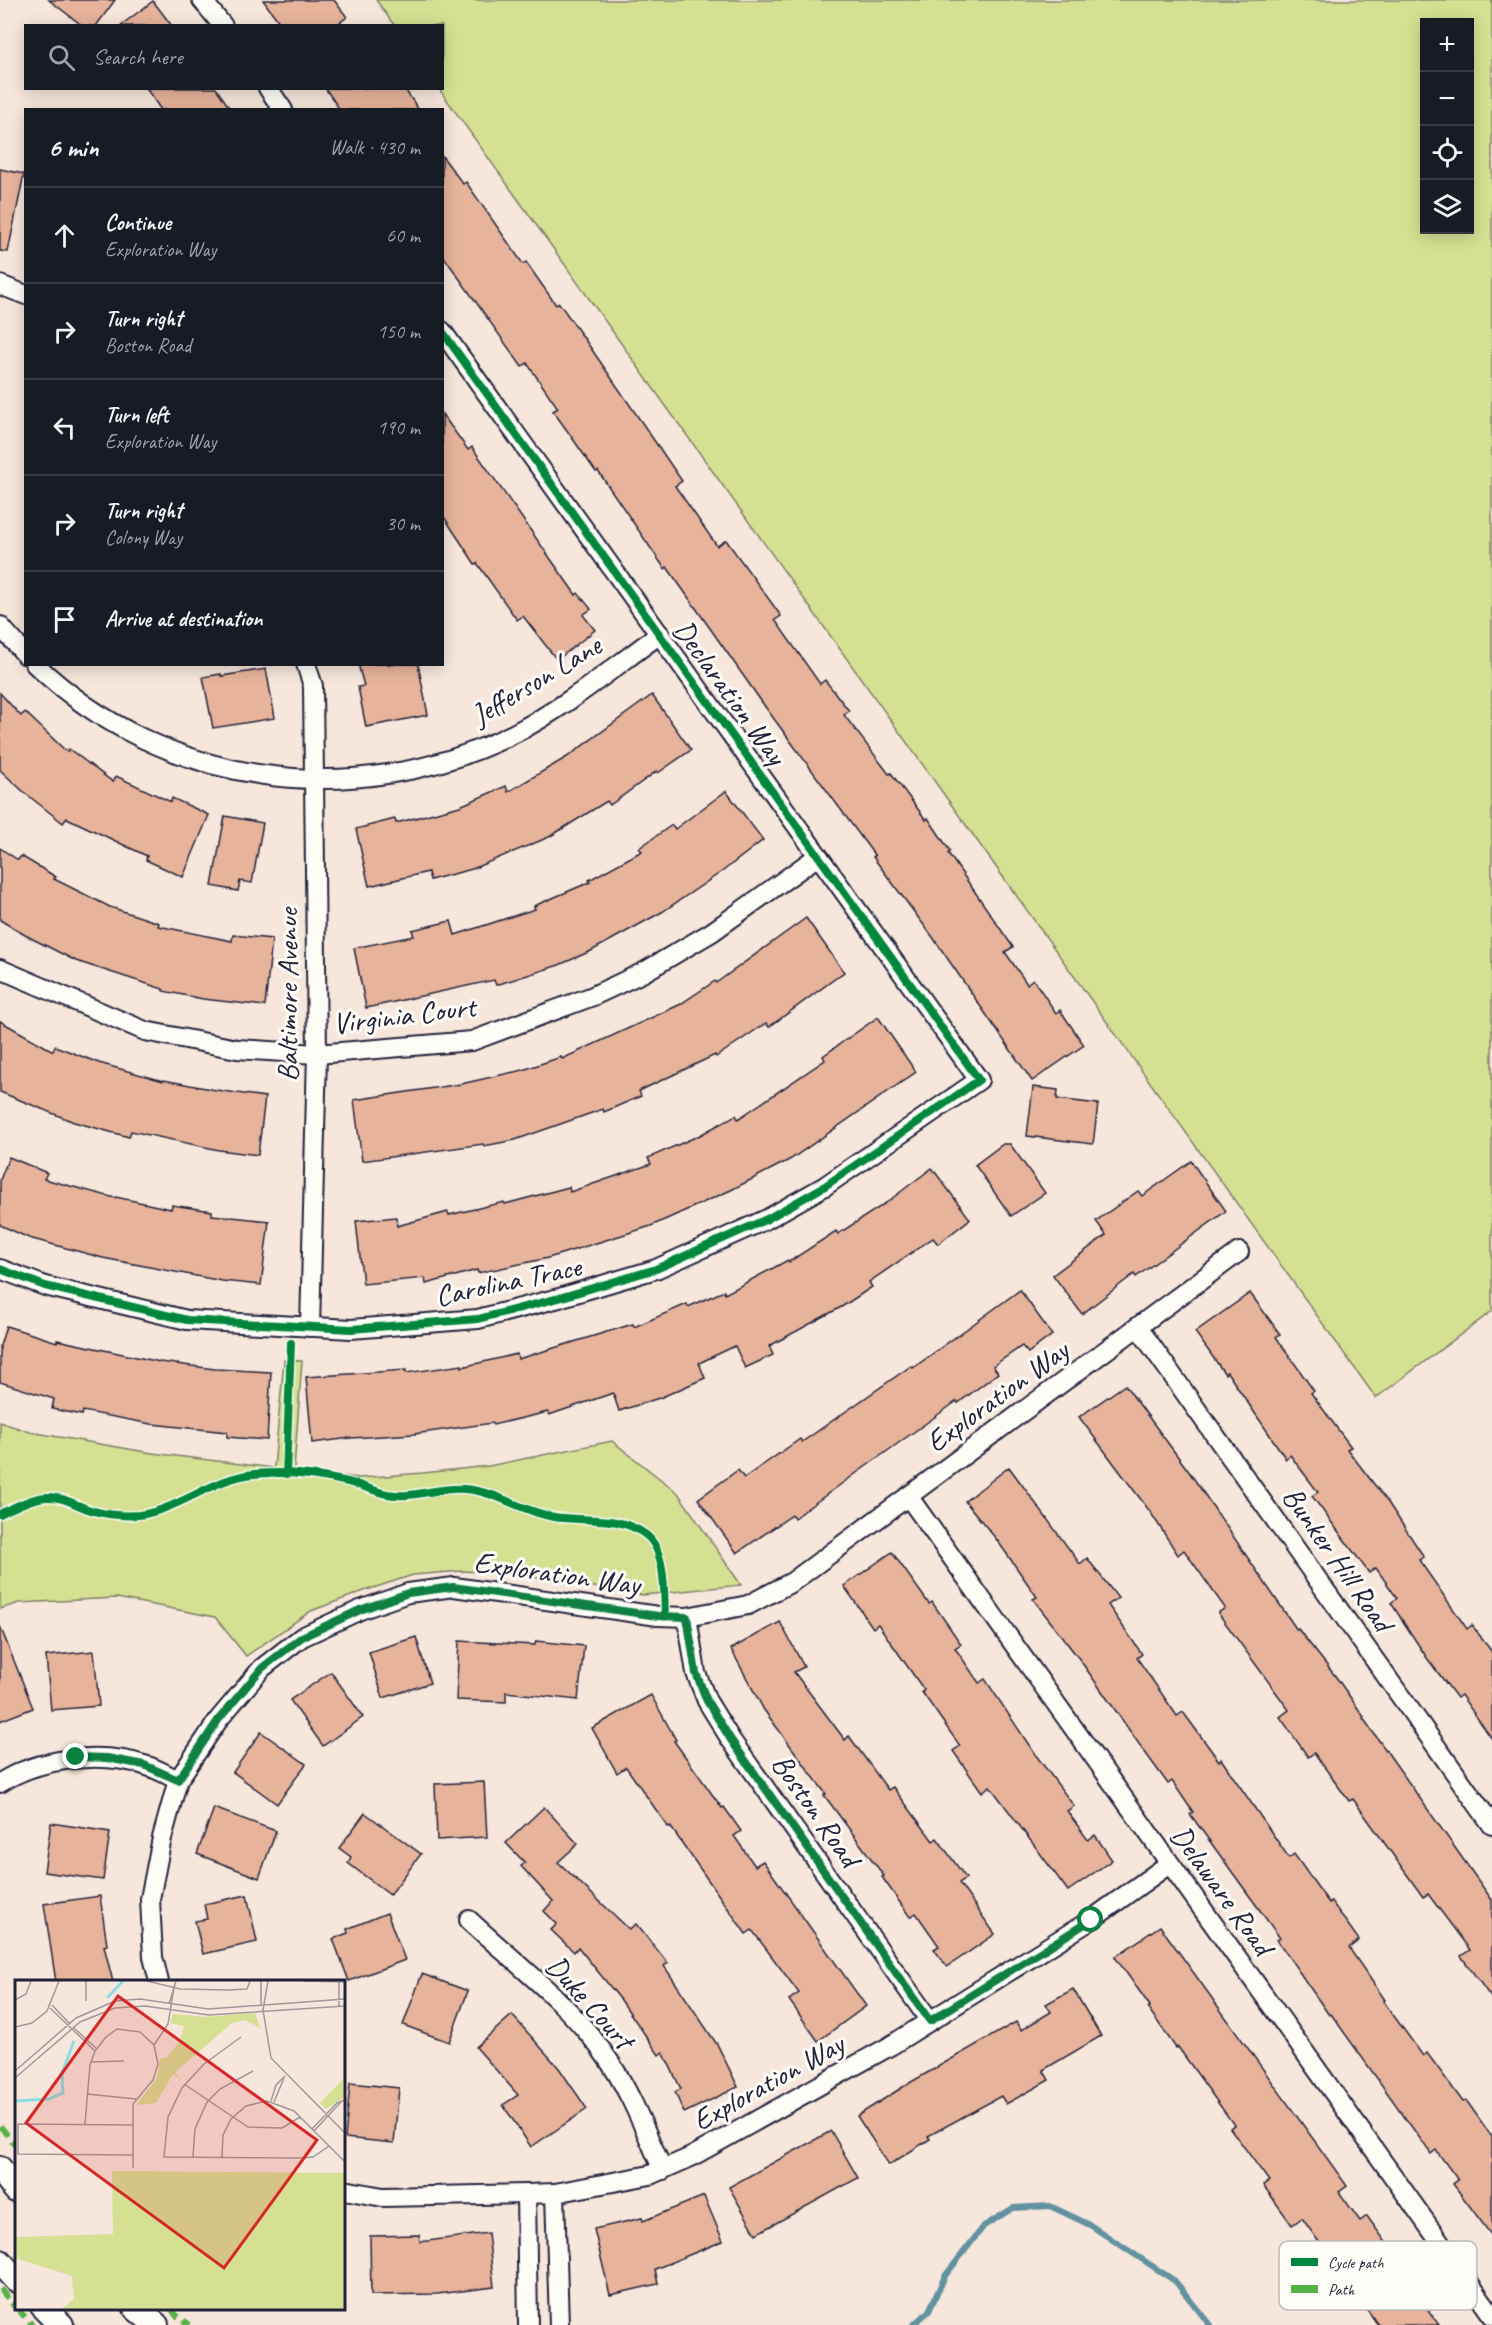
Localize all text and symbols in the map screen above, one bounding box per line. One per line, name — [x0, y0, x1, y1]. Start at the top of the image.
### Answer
map controls — [1420, 18, 1474, 234]
button: + — [1420, 18, 1474, 72]
search box — [24, 24, 444, 90]
icon: search — [45, 41, 78, 74]
text: Search here — [93, 43, 183, 71]
button: − — [1420, 72, 1474, 126]
button: locate — [1420, 126, 1474, 180]
text: 6 min — [48, 131, 98, 164]
text: Walk · 430 m — [330, 135, 420, 160]
button: layers — [1420, 180, 1474, 234]
text: Continue — [105, 209, 171, 237]
icon: ahead — [48, 219, 81, 252]
text: 60 m — [386, 223, 420, 248]
text: Exploration Way — [105, 237, 216, 262]
text: Turn right — [105, 305, 182, 333]
icon: right — [48, 315, 81, 348]
text: 150 m — [377, 319, 420, 344]
text: Boston Road — [105, 333, 191, 358]
text: Turn left — [105, 401, 169, 429]
icon: left — [48, 411, 81, 444]
text: 190 m — [377, 415, 420, 440]
text: Exploration Way — [105, 429, 216, 454]
text: Turn right — [105, 497, 182, 525]
icon: right — [48, 507, 81, 540]
text: 30 m — [386, 511, 420, 536]
text: Colony Way — [105, 525, 182, 550]
icon: arrive — [48, 603, 81, 636]
text: Arrive at destination — [105, 605, 262, 633]
street label: Declaration Way — [665, 612, 797, 774]
street label: Jefferson Lane — [462, 625, 610, 735]
street label: Baltimore Avenue — [268, 906, 306, 1082]
street label: Virginia Court — [331, 987, 481, 1043]
street label: Carolina Trace — [432, 1247, 586, 1315]
street label: Exploration Way — [918, 1330, 1078, 1460]
street label: Bunker Hill Road — [1274, 1479, 1404, 1642]
street label: Exploration Way — [472, 1543, 645, 1604]
route end — [62, 1743, 88, 1769]
street label: Boston Road — [763, 1746, 871, 1877]
street label: Delaware Road — [1162, 1818, 1284, 1966]
route start — [1077, 1906, 1103, 1932]
street label: Duke Court — [538, 1947, 645, 2060]
inset map — [15, 1980, 345, 2310]
street label: Exploration Way — [686, 2024, 853, 2139]
legend — [1279, 2241, 1477, 2310]
text: Cycle path — [1328, 2253, 1384, 2273]
text: Path — [1328, 2280, 1355, 2300]

